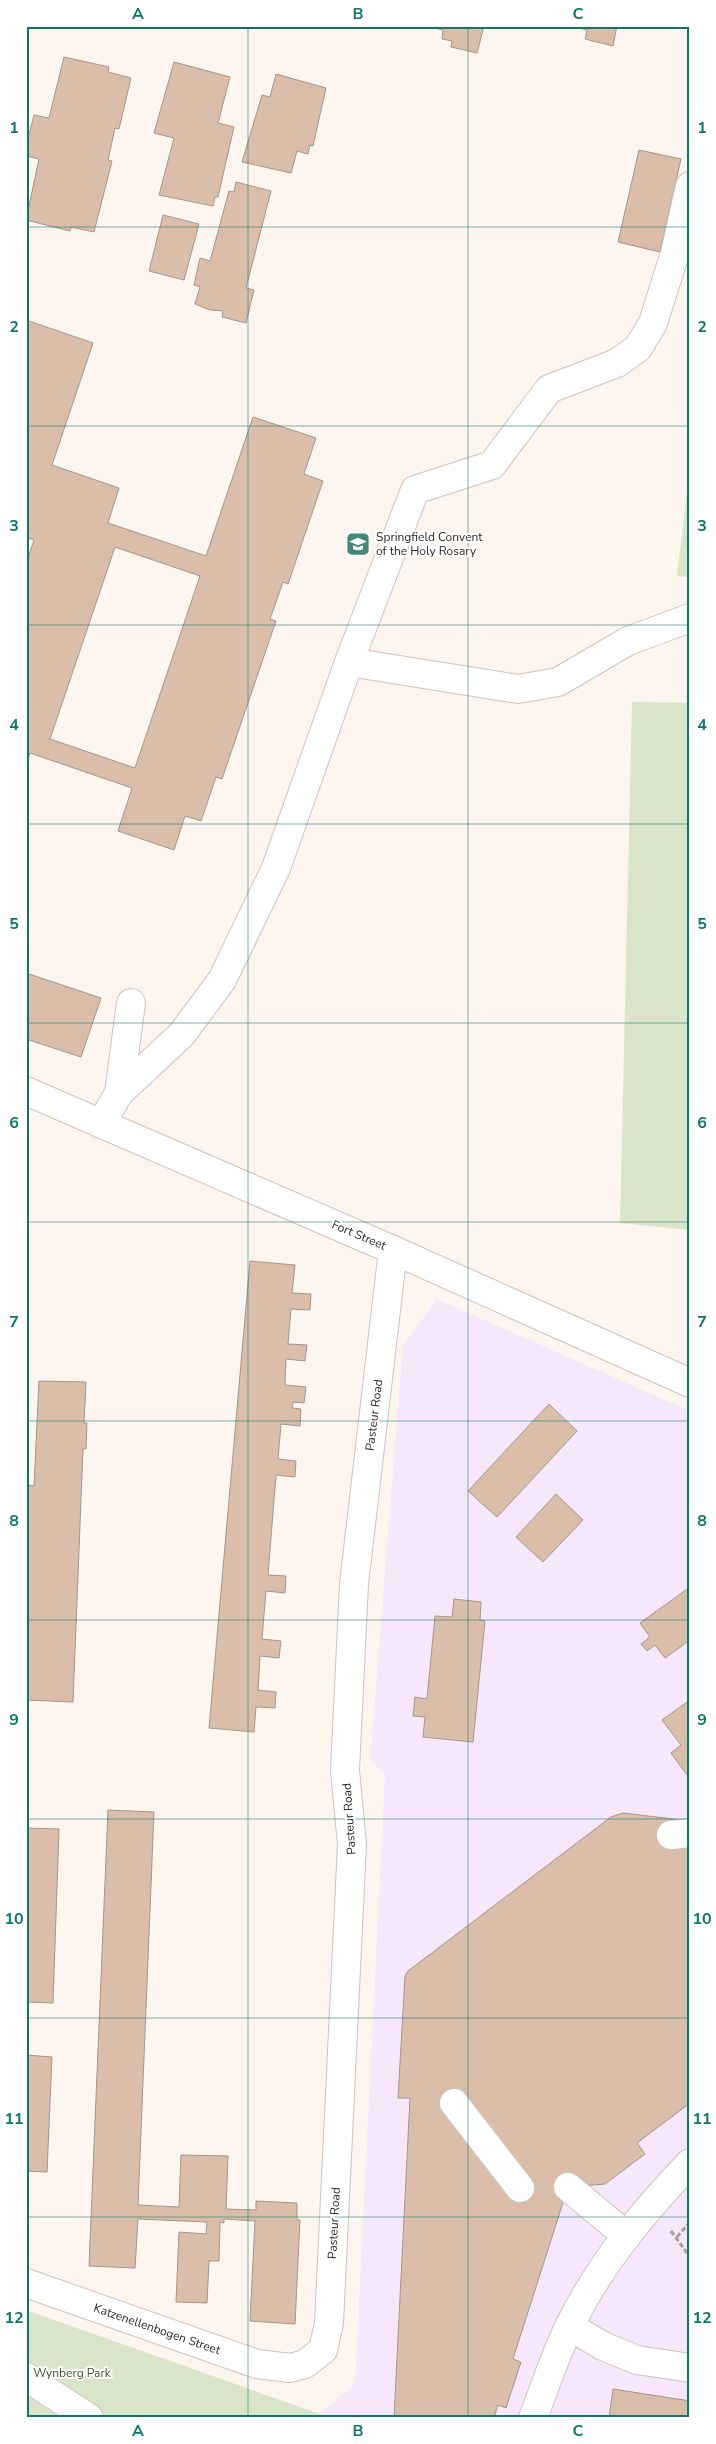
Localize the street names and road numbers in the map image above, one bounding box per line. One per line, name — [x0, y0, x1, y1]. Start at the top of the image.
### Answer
street label: Fort Street — [329, 1216, 389, 1254]
street label: Pasteur Road — [362, 1378, 386, 1452]
street label: Pasteur Road — [339, 1783, 359, 1855]
street label: Pasteur Road — [324, 2187, 344, 2259]
street label: Katzenellenbogen Street — [91, 2300, 223, 2358]

